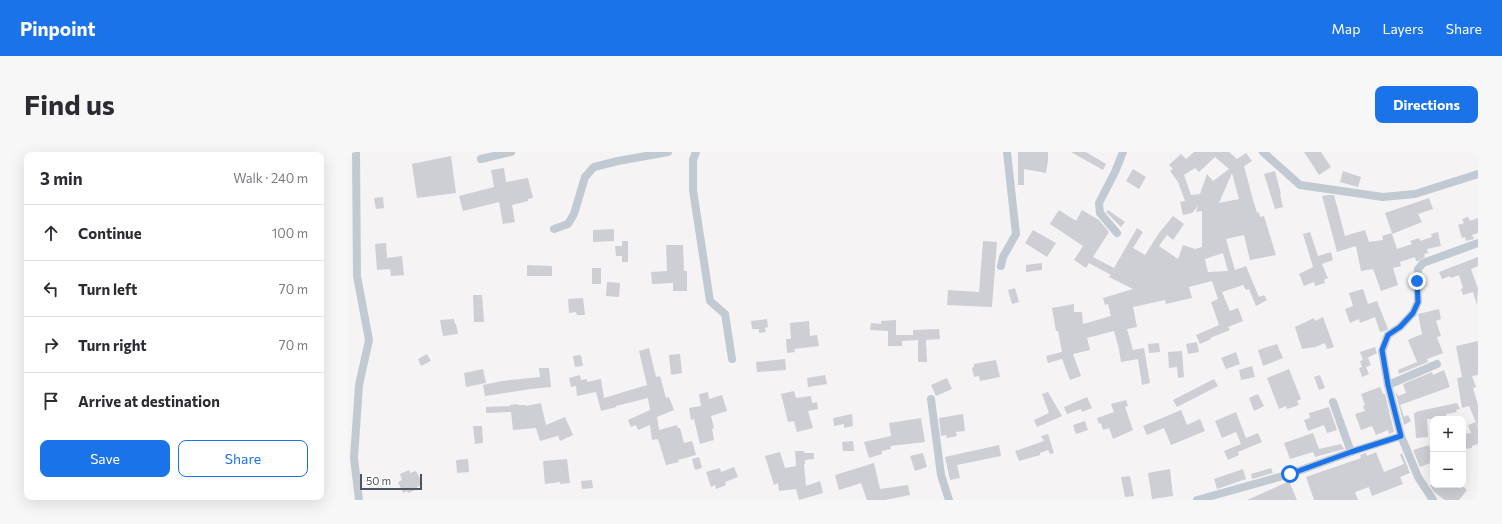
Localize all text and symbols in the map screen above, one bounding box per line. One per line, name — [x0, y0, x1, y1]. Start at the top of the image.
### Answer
text: Pinpoint — [20, 17, 96, 40]
text: Map — [1332, 20, 1360, 37]
text: Layers — [1382, 20, 1424, 37]
text: Share — [1446, 20, 1482, 37]
button: Directions — [1375, 86, 1478, 123]
text: Find us — [24, 87, 115, 121]
text: 3 min — [40, 168, 83, 189]
text: Walk · 240 m — [233, 170, 308, 186]
icon: ahead — [40, 222, 62, 244]
text: Continue — [78, 224, 142, 242]
text: 100 m — [272, 225, 308, 241]
route end — [1408, 272, 1426, 290]
icon: left — [40, 278, 62, 300]
text: Turn left — [78, 280, 137, 298]
text: 70 m — [279, 281, 308, 297]
icon: right — [40, 334, 62, 356]
text: Turn right — [78, 336, 147, 354]
text: 70 m — [279, 337, 308, 353]
icon: arrive — [40, 390, 62, 412]
text: Arrive at destination — [78, 392, 220, 410]
map controls — [1430, 416, 1466, 488]
button: + — [1430, 416, 1466, 452]
button: Save — [40, 440, 170, 477]
button: Share — [178, 440, 308, 477]
button: − — [1430, 452, 1466, 488]
route start — [1281, 465, 1299, 483]
scale bar — [360, 472, 422, 491]
text: 50 m — [366, 474, 391, 487]

